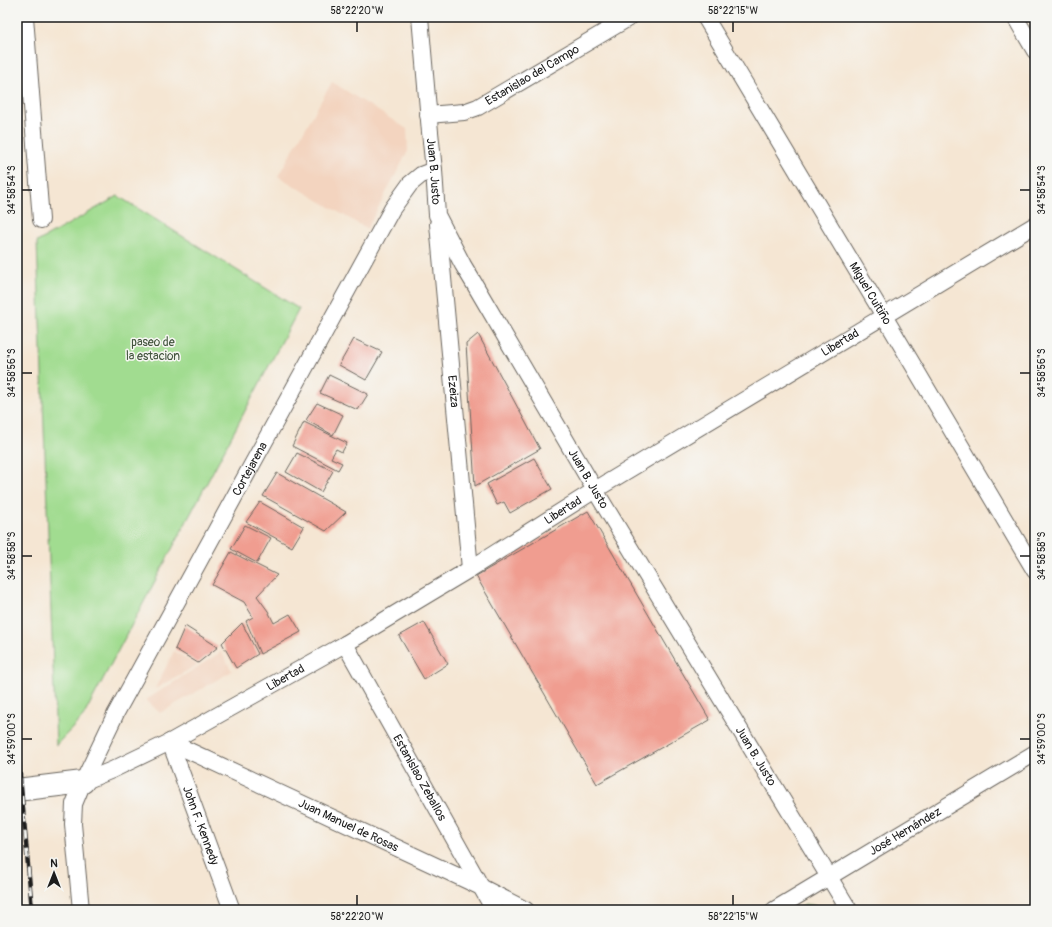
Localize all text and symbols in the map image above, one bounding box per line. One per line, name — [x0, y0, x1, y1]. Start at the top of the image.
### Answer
text: 58°22'20"W — [330, 5, 384, 17]
text: 58°22'15"W — [708, 5, 758, 17]
street label: Estanislao del Campo — [482, 41, 582, 109]
street label: Juan B. Justo — [423, 137, 444, 206]
text: 34°58'54"S — [6, 165, 18, 215]
text: 34°58'54"S — [1036, 165, 1048, 215]
street label: Miguel Cuitiño — [846, 259, 895, 328]
street label: Libertad — [818, 325, 862, 360]
park label: paseo de la estacion — [126, 335, 180, 364]
text: 34°58'56"S — [6, 348, 18, 398]
text: 34°58'56"S — [1036, 348, 1048, 398]
street label: Ezeiza — [445, 374, 463, 409]
street label: Cortejarena — [229, 439, 271, 499]
street label: Juan B. Justo — [565, 446, 612, 512]
street label: Libertad — [541, 493, 584, 528]
text: 34°58'58"S — [6, 532, 18, 580]
text: 34°58'58"S — [1036, 532, 1048, 580]
street label: Libertad — [264, 661, 307, 694]
text: 34°59'00"S — [6, 713, 18, 765]
text: 34°59'00"S — [1036, 713, 1048, 765]
street label: Juan B. Justo — [732, 724, 780, 789]
street label: Estanislao Zeballos — [390, 732, 450, 824]
street label: John F. Kennedy — [179, 784, 222, 867]
street label: Juan Manuel de Rosas — [296, 795, 402, 855]
street label: José Hernández — [866, 804, 944, 859]
north arrow — [34, 853, 74, 893]
text: N — [50, 857, 58, 870]
text: 58°22'20"W — [330, 911, 384, 923]
text: 58°22'15"W — [708, 911, 758, 923]

